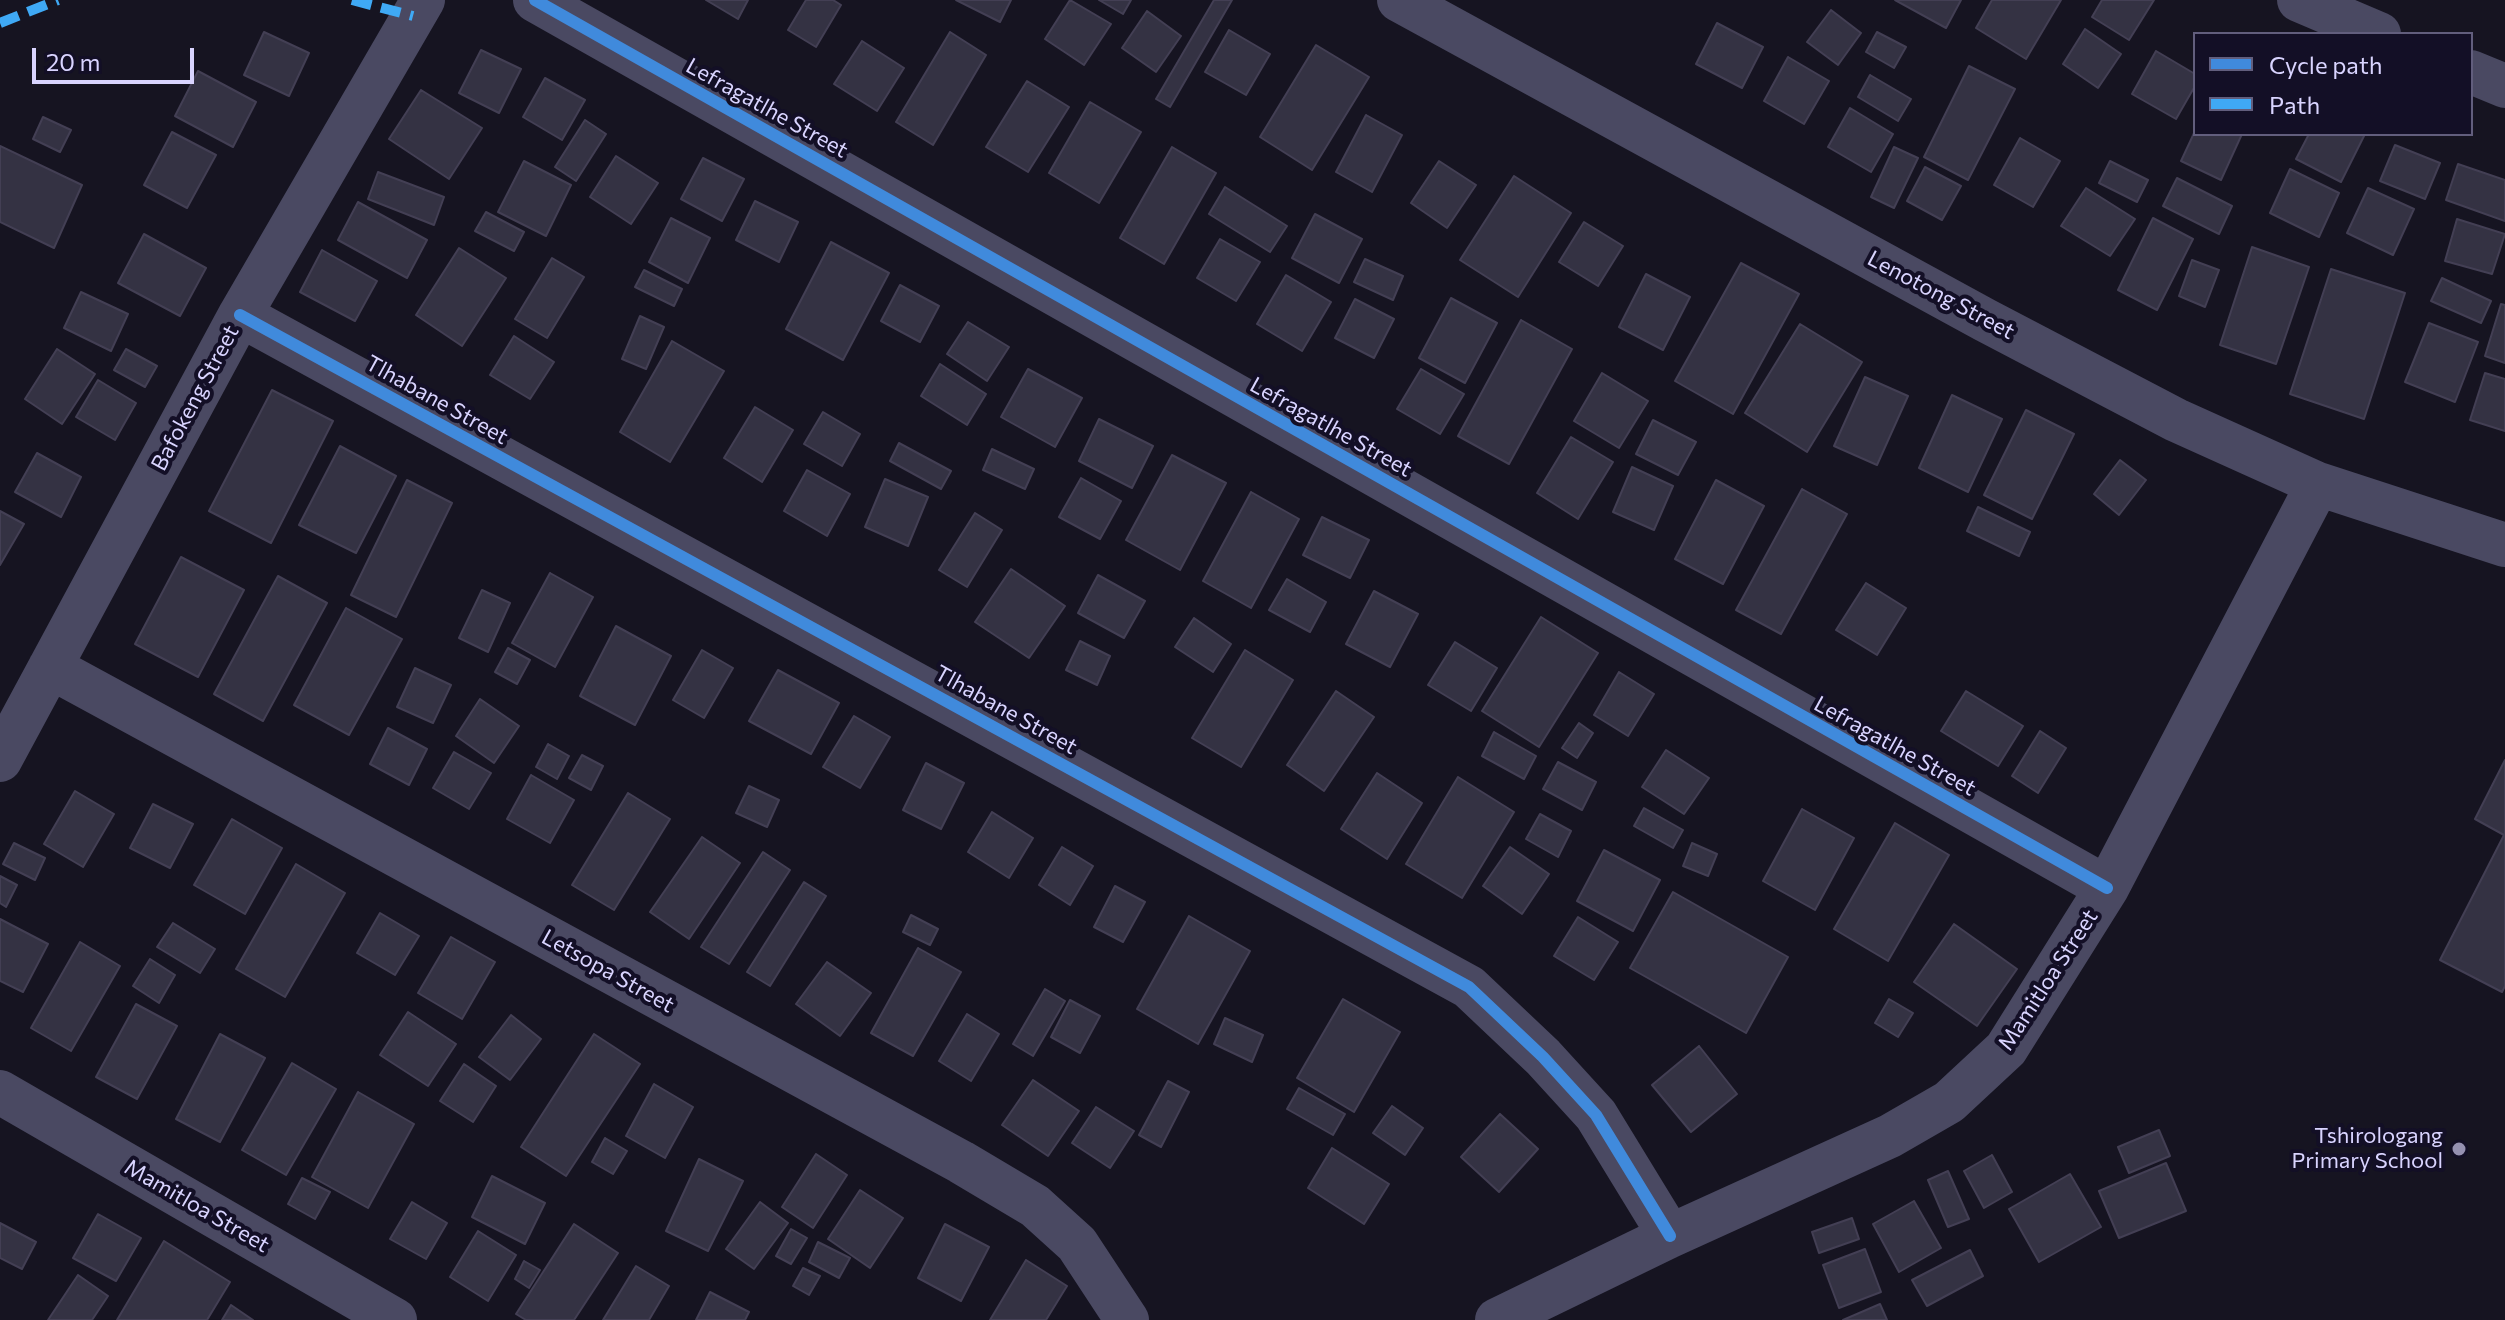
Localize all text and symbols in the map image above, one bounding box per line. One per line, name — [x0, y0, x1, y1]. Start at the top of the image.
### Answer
scale bar — [36, 32, 198, 82]
legend — [2193, 32, 2473, 136]
text: 20 m — [46, 47, 100, 76]
text: Cycle path — [2269, 50, 2383, 79]
street label: Lefragatlhe Street — [681, 53, 853, 163]
text: Path — [2269, 90, 2320, 119]
street label: Lenotong Street — [1863, 245, 2019, 345]
street label: Bafokeng Street — [146, 321, 244, 475]
street label: Tlhabane Street — [361, 350, 513, 450]
street label: Lefragatlhe Street — [1245, 372, 1417, 482]
street label: Tlhabane Street — [930, 660, 1082, 760]
street label: Lefragatlhe Street — [1809, 691, 1981, 801]
street label: Mamitloa Street — [1993, 905, 2103, 1055]
street label: Letsopa Street — [537, 924, 679, 1018]
place label: Tshirologang Primary School — [2291, 1123, 2443, 1174]
marker: Tshirologang Primary School — [2450, 1140, 2468, 1158]
street label: Mamitloa Street — [120, 1154, 274, 1258]

